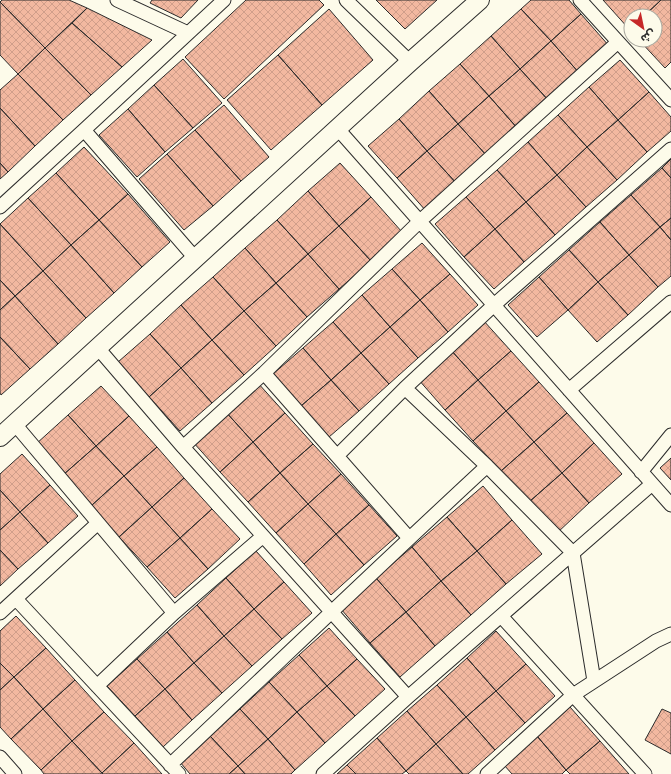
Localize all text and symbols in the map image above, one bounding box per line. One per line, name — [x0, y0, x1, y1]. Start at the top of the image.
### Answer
north arrow — [623, 8, 663, 48]
text: ش — [638, 26, 659, 46]

